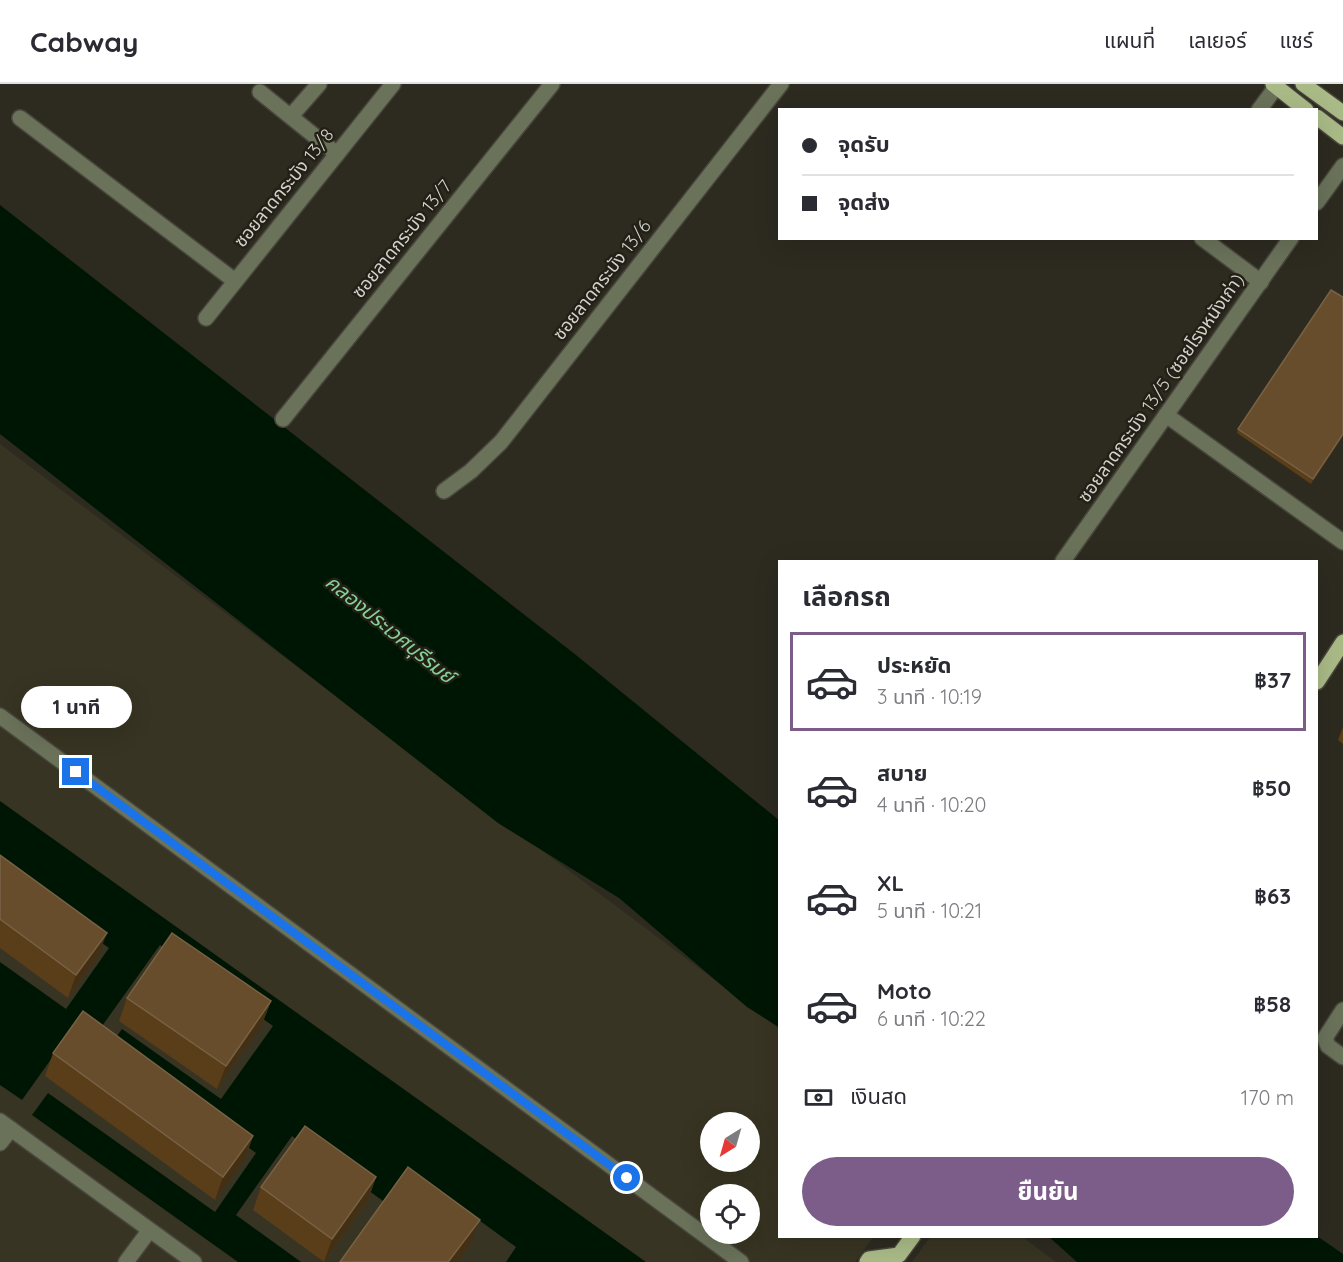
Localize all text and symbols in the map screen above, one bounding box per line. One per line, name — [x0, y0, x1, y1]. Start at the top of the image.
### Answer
text: Cabway — [30, 24, 138, 59]
text: แผนที่ — [1104, 27, 1155, 53]
text: เลเยอร์ — [1188, 27, 1247, 53]
text: แชร์ — [1280, 27, 1313, 53]
street label: ซอยลาดกระบัง 13/8 — [229, 124, 339, 252]
text: จุดรับ — [838, 130, 890, 158]
street label: ซอยลาดกระบัง 13/7 — [347, 175, 456, 302]
text: จุดส่ง — [838, 188, 890, 216]
street label: ซอยลาดกระบัง 13/6 — [548, 215, 656, 344]
street label: ซอยลาดกระบัง 13/5 (ซอยโรงหนังเก่า) — [1073, 269, 1249, 507]
water label: คลองประเวศบุรีรมย์ — [320, 569, 463, 692]
text: เลือกรถ — [802, 579, 891, 613]
text: ประหยัด — [877, 651, 952, 679]
icon: car — [805, 655, 859, 709]
text: ฿37 — [1254, 666, 1291, 694]
text: 3 นาที · 10:19 — [877, 684, 982, 709]
callout: 1 นาที — [20, 685, 132, 727]
text: 1 นาที — [53, 694, 100, 719]
route end — [62, 758, 89, 785]
text: สบาย — [877, 759, 927, 787]
icon: car — [805, 763, 859, 817]
text: ฿50 — [1252, 774, 1291, 802]
text: 4 นาที · 10:20 — [877, 792, 986, 817]
text: XL — [877, 869, 904, 897]
icon: car — [805, 871, 859, 925]
text: ฿63 — [1254, 882, 1291, 910]
text: 5 นาที · 10:21 — [877, 898, 982, 923]
text: Moto — [877, 977, 931, 1005]
icon: car — [805, 979, 859, 1033]
text: ฿58 — [1253, 990, 1291, 1018]
text: 6 นาที · 10:22 — [877, 1006, 986, 1031]
icon: cash — [802, 1081, 835, 1114]
text: เงินสด — [850, 1082, 907, 1110]
text: 170 m — [1241, 1085, 1294, 1110]
north arrow — [700, 1112, 760, 1172]
map controls — [700, 1112, 760, 1244]
button: ยืนยัน — [802, 1157, 1294, 1226]
route start — [613, 1164, 640, 1191]
button: locate — [700, 1184, 760, 1244]

